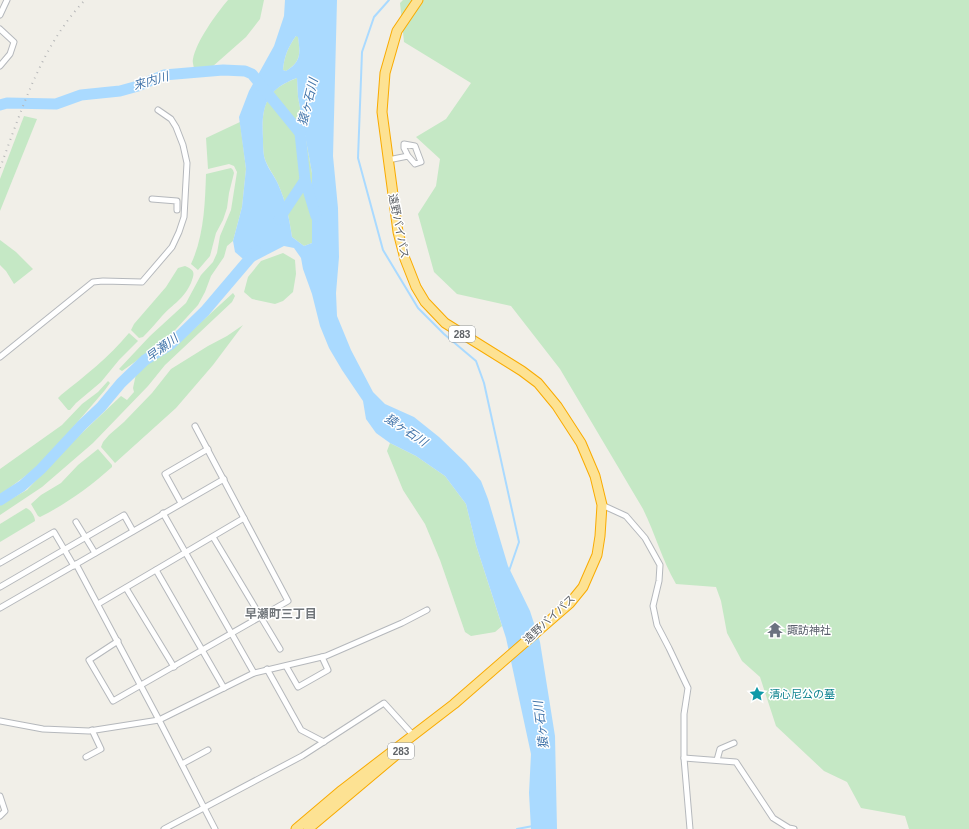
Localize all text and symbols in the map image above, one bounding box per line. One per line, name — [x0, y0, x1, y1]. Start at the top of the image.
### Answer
water label: 来内川 — [132, 69, 172, 93]
water label: 猿ヶ石川 — [295, 75, 321, 127]
street label: 遠野バイパス — [387, 193, 411, 259]
road number: 283 — [449, 326, 475, 342]
water label: 早瀬川 — [143, 330, 182, 364]
water label: 猿ヶ石川 — [382, 411, 431, 450]
street label: 遠野バイパス — [521, 592, 577, 646]
district label: 早瀬町三丁目 — [245, 607, 317, 621]
temple icon: 諏訪神社 — [766, 621, 784, 639]
place label: 諏訪神社 — [787, 624, 831, 636]
place icon: 清心尼公の墓 — [748, 685, 766, 703]
place label: 清心尼公の墓 — [769, 688, 835, 700]
water label: 猿ヶ石川 — [531, 698, 551, 750]
road number: 283 — [388, 743, 414, 759]

